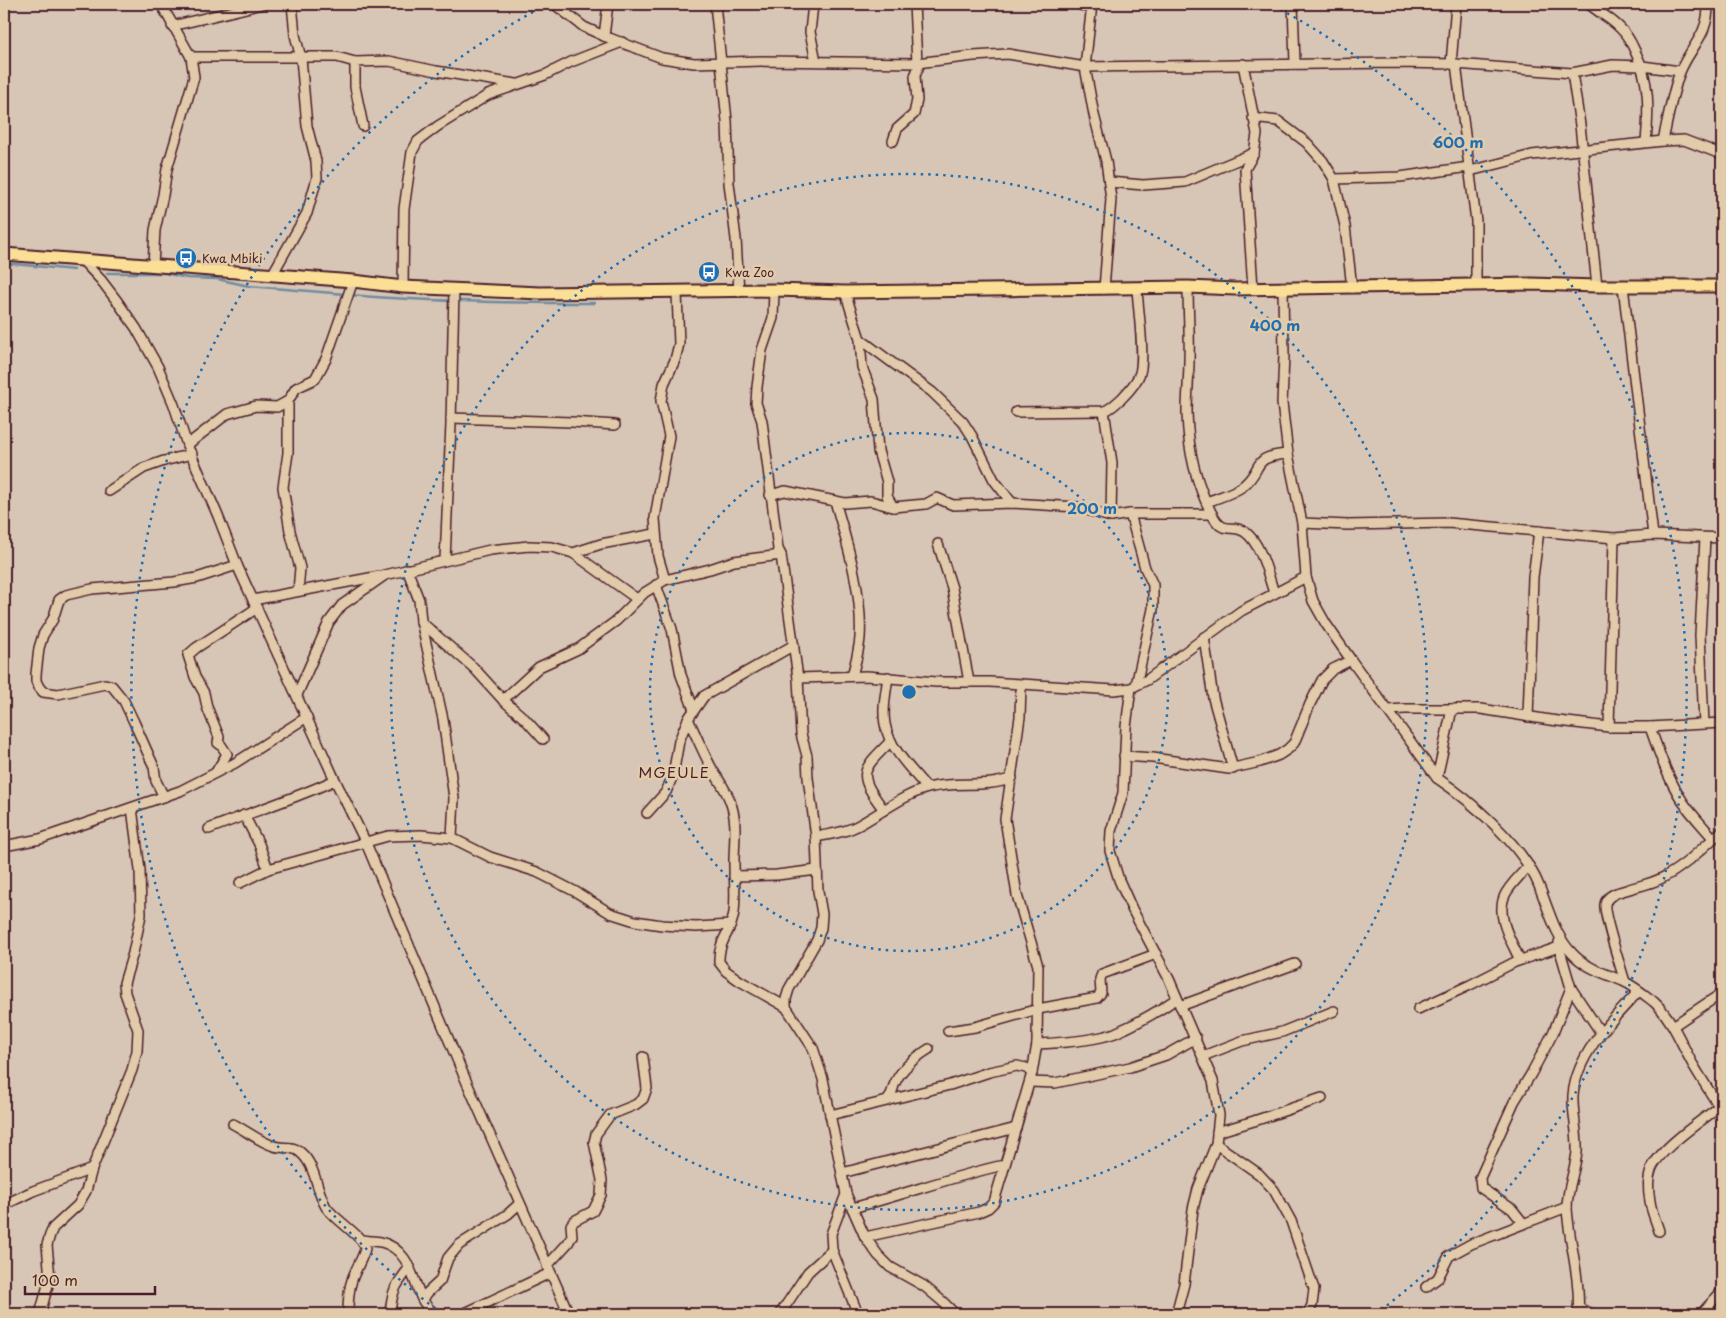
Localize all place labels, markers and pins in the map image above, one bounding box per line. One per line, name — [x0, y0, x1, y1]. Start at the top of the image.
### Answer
bus stop icon: Kwa Mbiki — [174, 246, 198, 270]
place label: Kwa Mbiki — [202, 249, 262, 267]
bus stop icon: Kwa Zoo — [697, 260, 721, 284]
place label: Kwa Zoo — [725, 263, 774, 281]
centre of rings — [900, 683, 918, 701]

